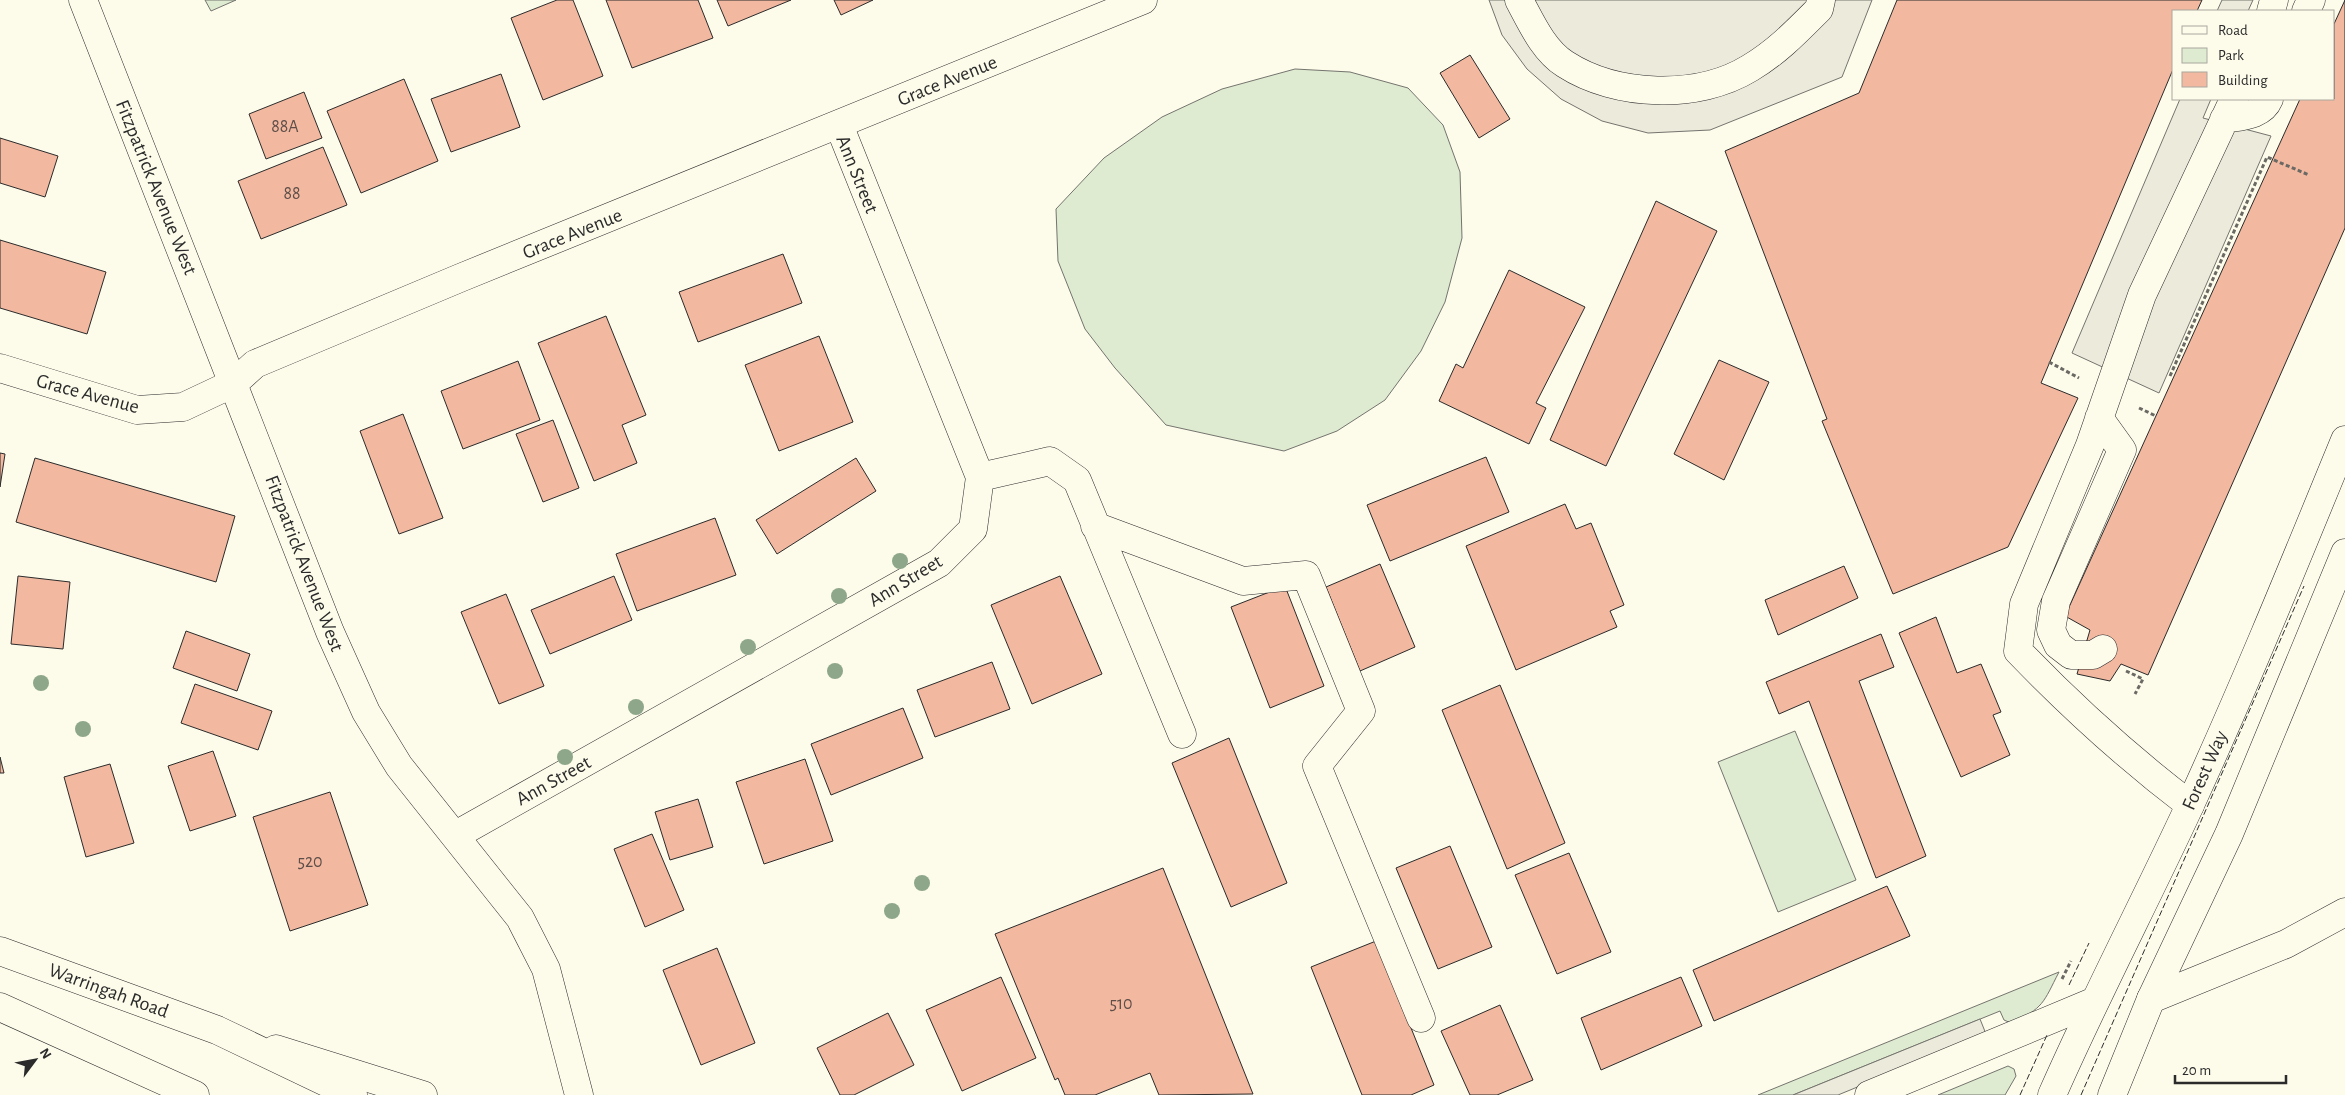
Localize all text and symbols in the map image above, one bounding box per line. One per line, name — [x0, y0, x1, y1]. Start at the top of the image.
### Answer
legend — [2172, 10, 2335, 100]
text: Road — [2218, 23, 2248, 38]
text: Park — [2218, 48, 2244, 63]
street label: Grace Avenue — [895, 52, 1000, 110]
text: Building — [2218, 73, 2268, 88]
street label: Fitzpatrick Avenue West — [112, 97, 201, 278]
house number: 88A — [271, 118, 299, 136]
street label: Ann Street — [832, 133, 882, 217]
house number: 88 — [283, 185, 301, 203]
street label: Grace Avenue — [520, 205, 625, 263]
street label: Grace Avenue — [34, 371, 141, 417]
street label: Fitzpatrick Avenue West — [261, 473, 347, 655]
street label: Ann Street — [865, 551, 946, 611]
street label: Forest Way — [2179, 727, 2231, 813]
street label: Ann Street — [513, 752, 595, 810]
house number: 520 — [297, 853, 323, 871]
street label: Warringah Road — [46, 960, 171, 1022]
house number: 510 — [1109, 995, 1133, 1013]
north arrow — [10, 1035, 60, 1085]
text: N — [37, 1046, 54, 1061]
scale bar — [2175, 1052, 2286, 1084]
text: 20 m — [2182, 1063, 2211, 1078]

